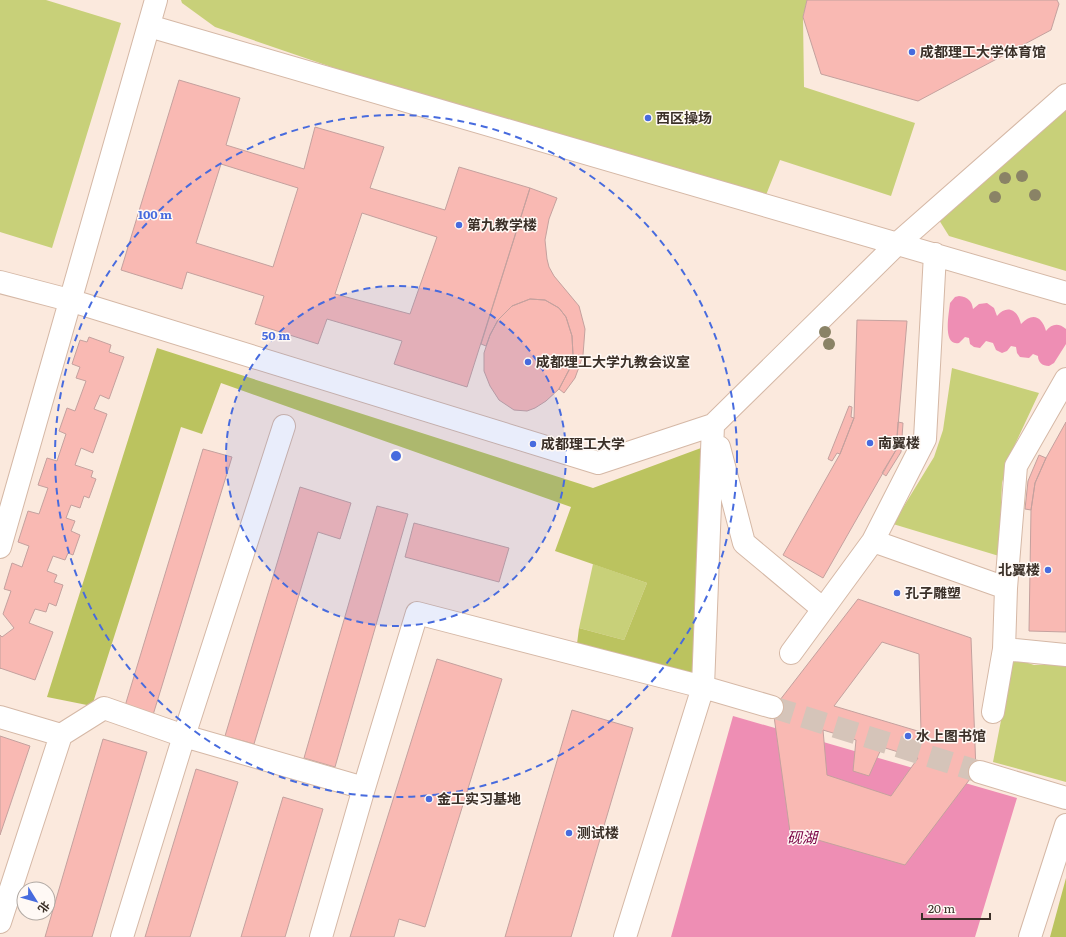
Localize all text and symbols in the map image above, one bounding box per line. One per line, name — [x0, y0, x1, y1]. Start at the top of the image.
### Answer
place label: 成都理工大学体育馆 — [920, 41, 1046, 61]
marker: 成都理工大学体育馆 — [907, 47, 917, 57]
place label: 西区操场 — [656, 107, 712, 127]
marker: 西区操场 — [643, 113, 653, 123]
text: 100 m — [138, 205, 172, 223]
place label: 第九教学楼 — [467, 214, 537, 234]
marker: 第九教学楼 — [454, 220, 464, 230]
text: 50 m — [262, 326, 290, 344]
place label: 成都理工大学九教会议室 — [536, 351, 690, 371]
marker: 成都理工大学九教会议室 — [523, 357, 533, 367]
place label: 南翼楼 — [878, 432, 920, 452]
place label: 成都理工大学 — [541, 433, 625, 453]
marker: 南翼楼 — [865, 438, 875, 448]
marker: 成都理工大学 — [528, 439, 538, 449]
centre of rings — [389, 449, 403, 463]
place label: 北翼楼 — [998, 559, 1040, 579]
marker: 北翼楼 — [1043, 565, 1053, 575]
place label: 孔子雕塑 — [905, 582, 961, 602]
marker: 孔子雕塑 — [892, 588, 902, 598]
place label: 水上图书馆 — [916, 725, 986, 745]
marker: 水上图书馆 — [903, 731, 913, 741]
place label: 金工实习基地 — [437, 788, 521, 808]
marker: 金工实习基地 — [424, 794, 434, 804]
place label: 测试楼 — [577, 822, 619, 842]
water label: 砚湖 — [787, 825, 819, 848]
marker: 测试楼 — [564, 828, 574, 838]
north arrow — [16, 881, 56, 921]
scale bar — [922, 895, 990, 921]
text: 北 — [35, 898, 54, 917]
text: 20 m — [928, 899, 955, 917]

